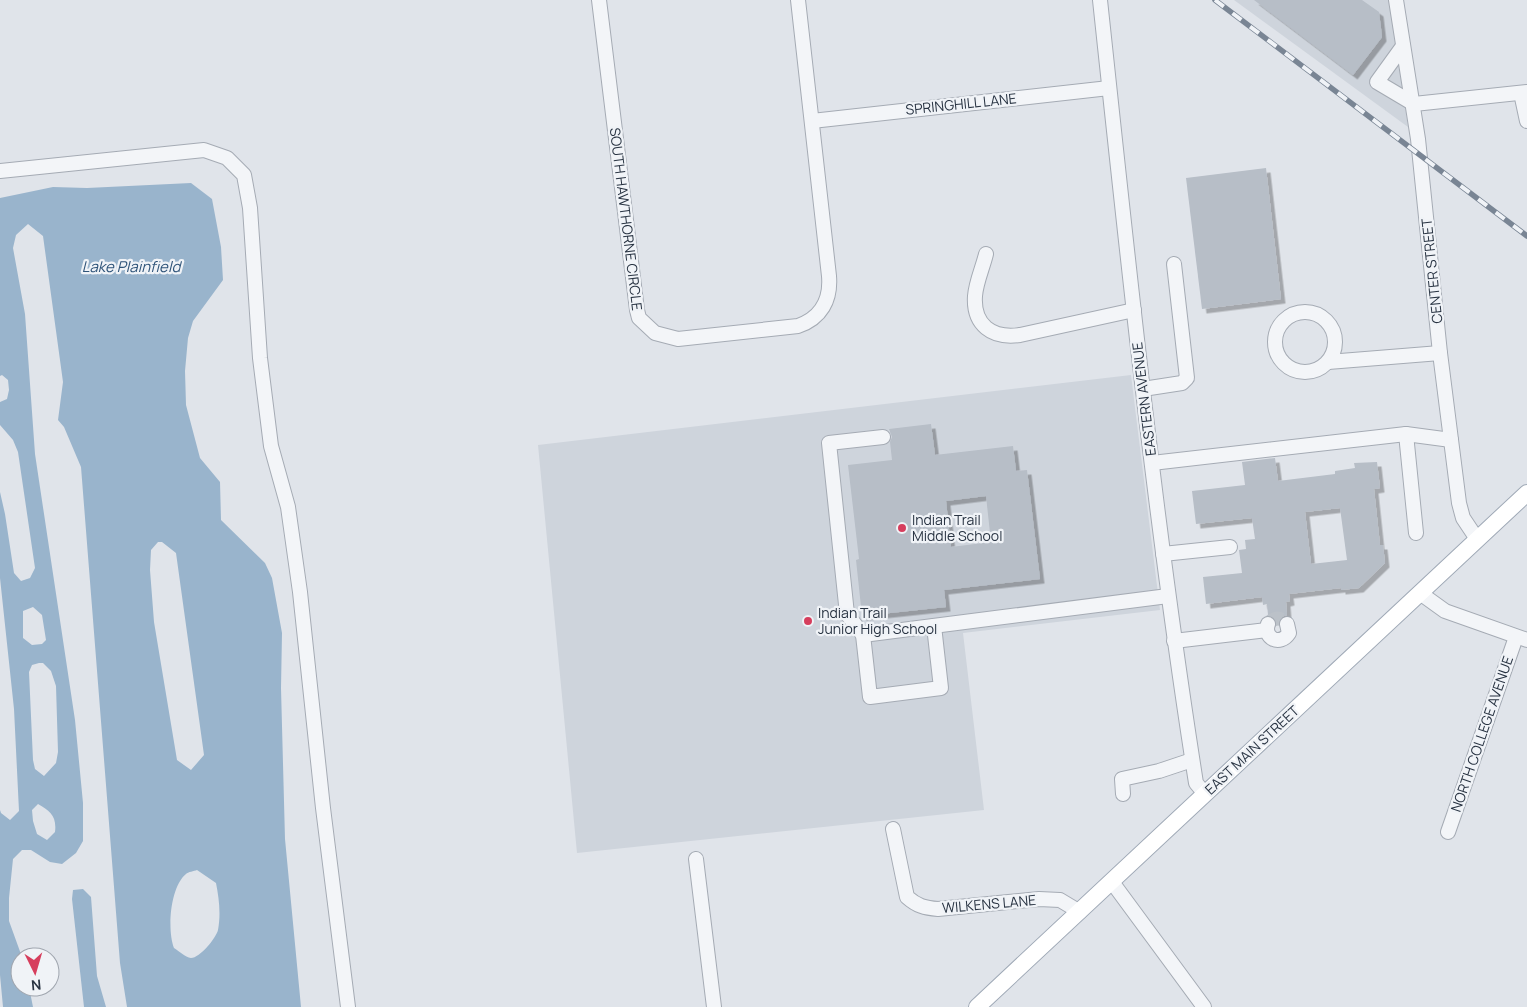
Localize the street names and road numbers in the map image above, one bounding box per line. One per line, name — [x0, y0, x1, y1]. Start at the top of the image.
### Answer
street label: SPRINGHILL LANE — [905, 88, 1017, 119]
street label: SOUTH HAWTHORNE CIRCLE — [606, 126, 647, 312]
street label: CENTER STREET — [1416, 217, 1446, 325]
street label: EASTERN AVENUE — [1127, 341, 1160, 457]
street label: NORTH COLLEGE AVENUE — [1446, 653, 1517, 814]
street label: EAST MAIN STREET — [1200, 701, 1303, 798]
street label: WILKENS LANE — [941, 890, 1037, 917]

